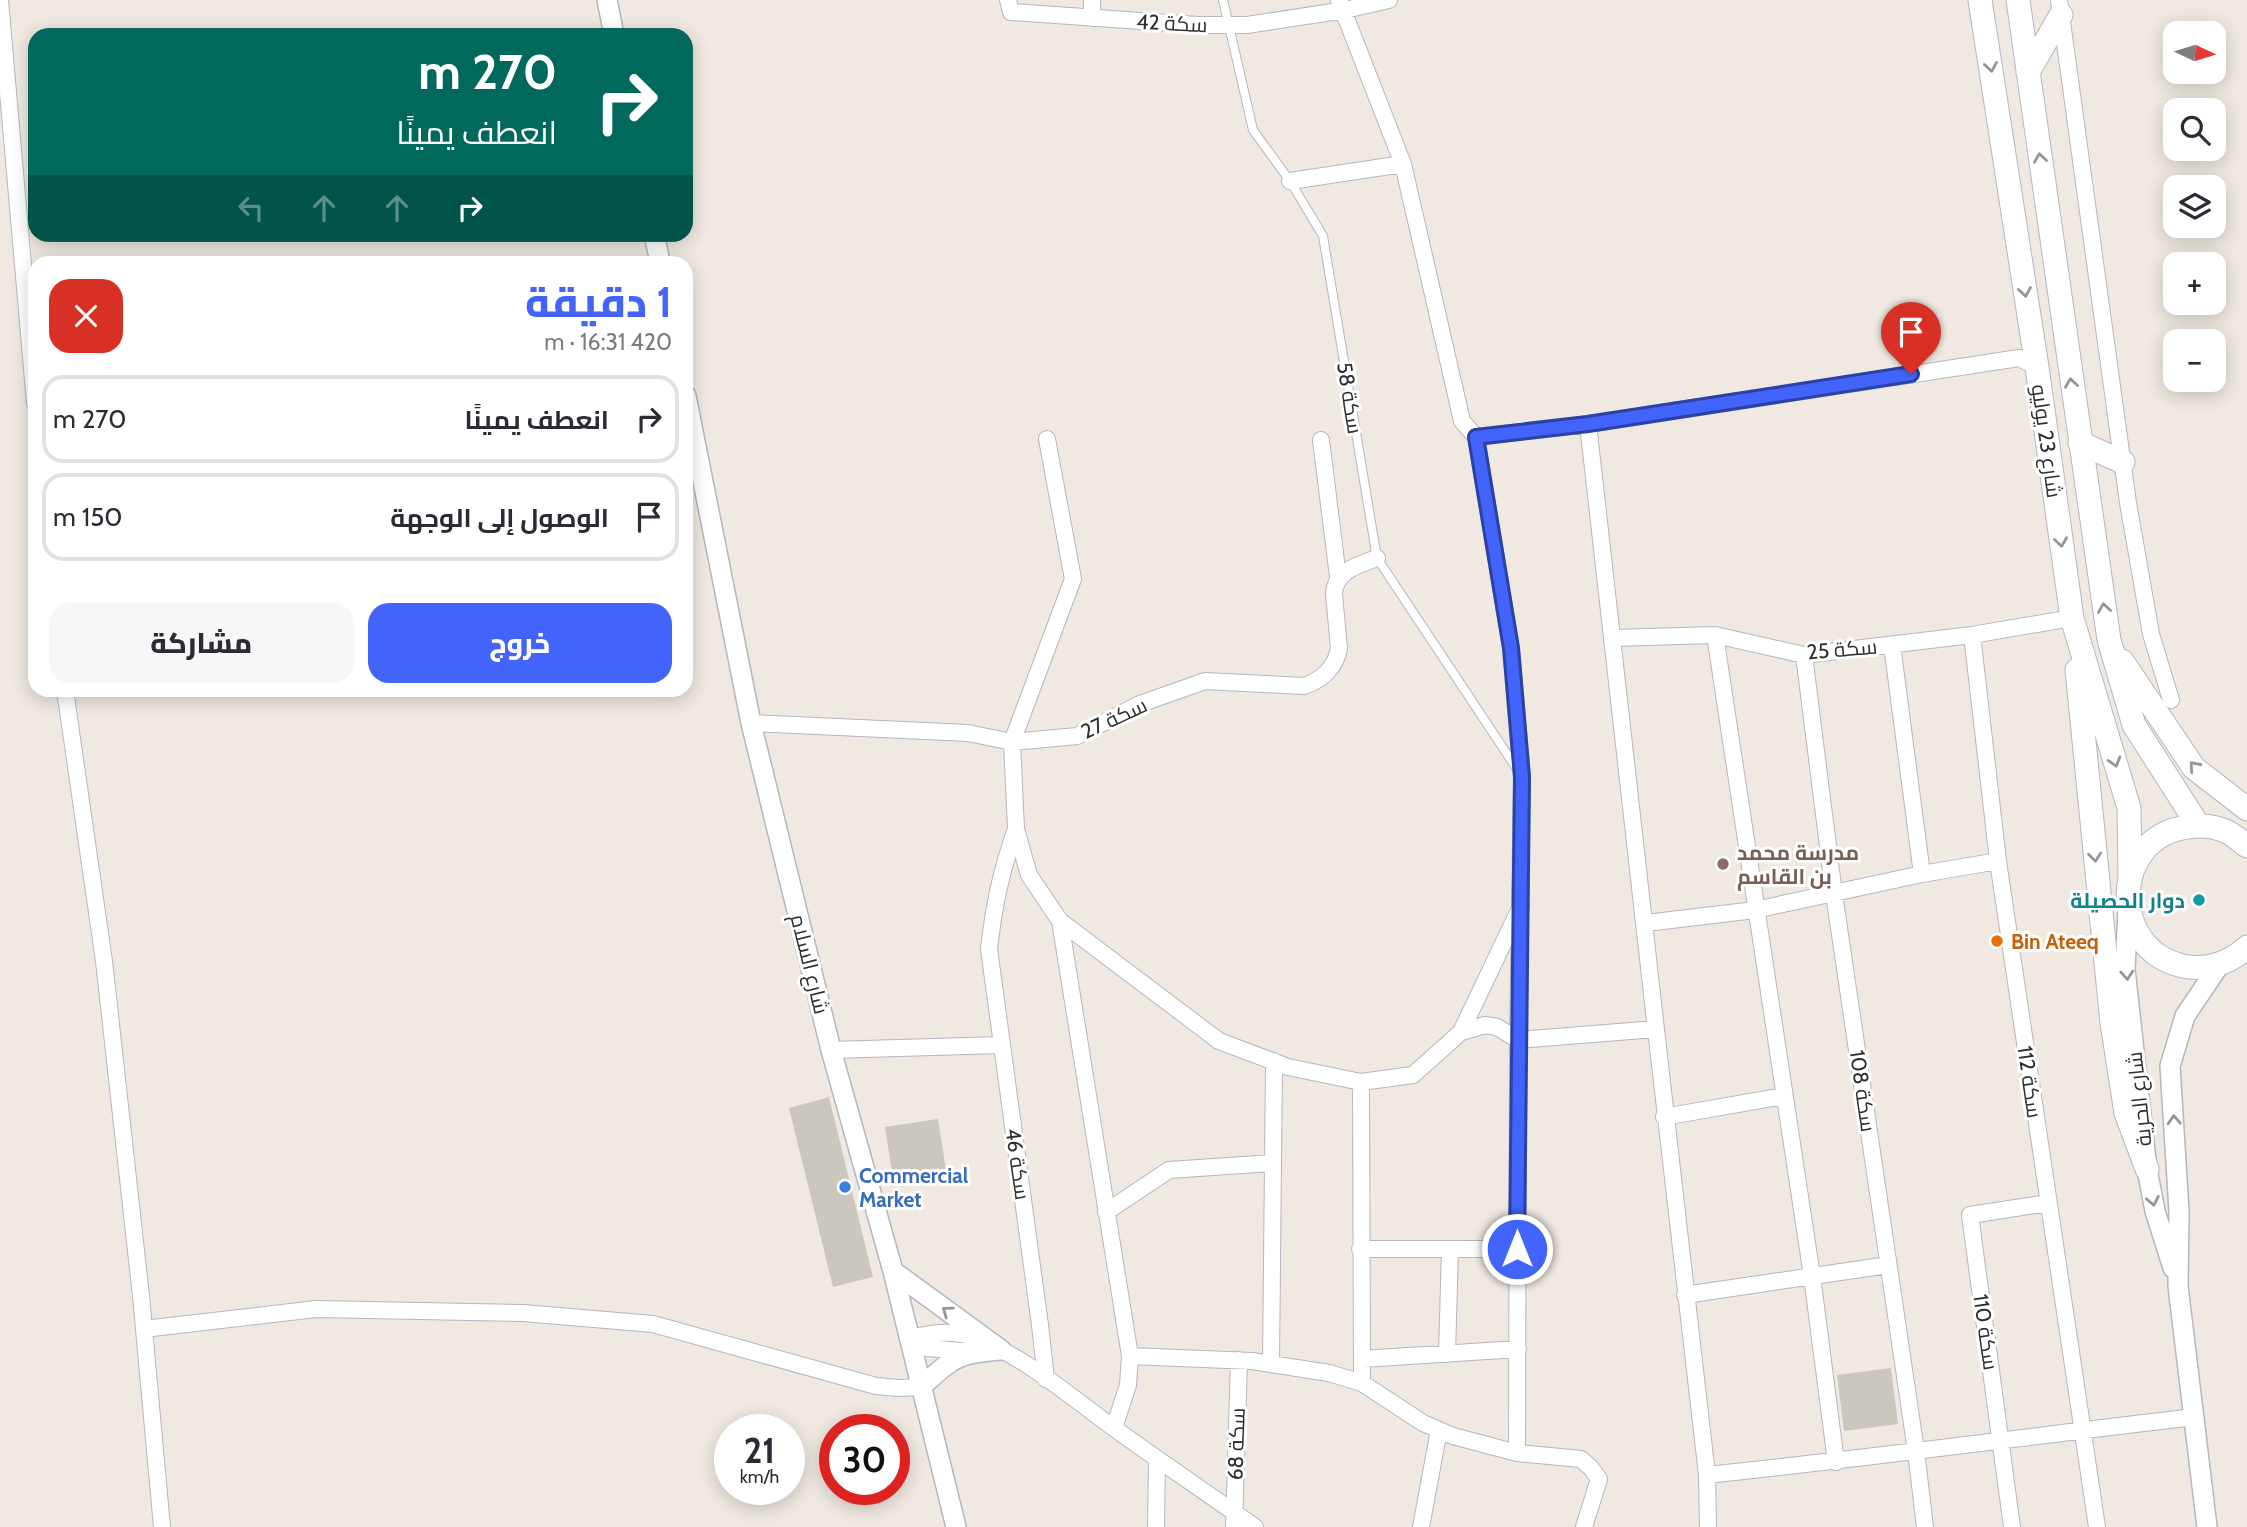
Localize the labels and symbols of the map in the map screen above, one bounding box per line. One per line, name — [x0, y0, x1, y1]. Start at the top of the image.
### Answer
street label: سكة 42 — [1136, 9, 1208, 37]
north arrow — [2163, 21, 2226, 84]
one-way arrow — [1983, 62, 1998, 73]
one-way arrow — [2033, 152, 2048, 164]
one-way arrow — [2017, 286, 2032, 298]
pin — [1881, 302, 1941, 374]
street label: سكة 58 — [1332, 360, 1368, 436]
one-way arrow — [2064, 377, 2079, 389]
street label: شارع 23 يوليو — [2025, 383, 2067, 500]
one-way arrow — [2053, 536, 2068, 548]
one-way arrow — [2097, 602, 2112, 614]
street label: سكة 25 — [1806, 633, 1878, 665]
street label: سكة 27 — [1077, 692, 1151, 744]
one-way arrow — [2106, 756, 2121, 768]
one-way arrow — [2190, 761, 2203, 774]
place label: مدرسة محمد بن القاسم — [1737, 840, 1859, 891]
one-way arrow — [2087, 852, 2102, 863]
marker: مدرسة محمد بن القاسم — [1715, 856, 1731, 872]
place label: دوار الحصيلة — [2070, 888, 2185, 914]
marker: دوار الحصيلة — [2191, 892, 2207, 908]
street label: شارع السلام — [784, 911, 834, 1017]
place label: Bin Ateeq — [2011, 929, 2099, 954]
marker: Bin Ateeq — [1989, 933, 2005, 949]
one-way arrow — [2119, 970, 2134, 981]
street label: سكة 112 — [2013, 1044, 2047, 1120]
street label: سكة 108 — [1845, 1049, 1881, 1133]
street label: شارع الحرية — [2122, 1050, 2158, 1148]
one-way arrow — [2166, 1114, 2181, 1125]
street label: سكة 46 — [1001, 1127, 1035, 1201]
place label: Commercial Market — [859, 1163, 969, 1212]
marker: Commercial Market — [837, 1179, 853, 1195]
one-way arrow — [2145, 1195, 2160, 1207]
position arrow — [1480, 1212, 1554, 1286]
street label: سكة 110 — [1968, 1292, 2004, 1372]
one-way arrow — [942, 1306, 955, 1319]
street label: سكة 68 — [1222, 1407, 1250, 1481]
speed limit sign: 30 — [819, 1414, 910, 1505]

